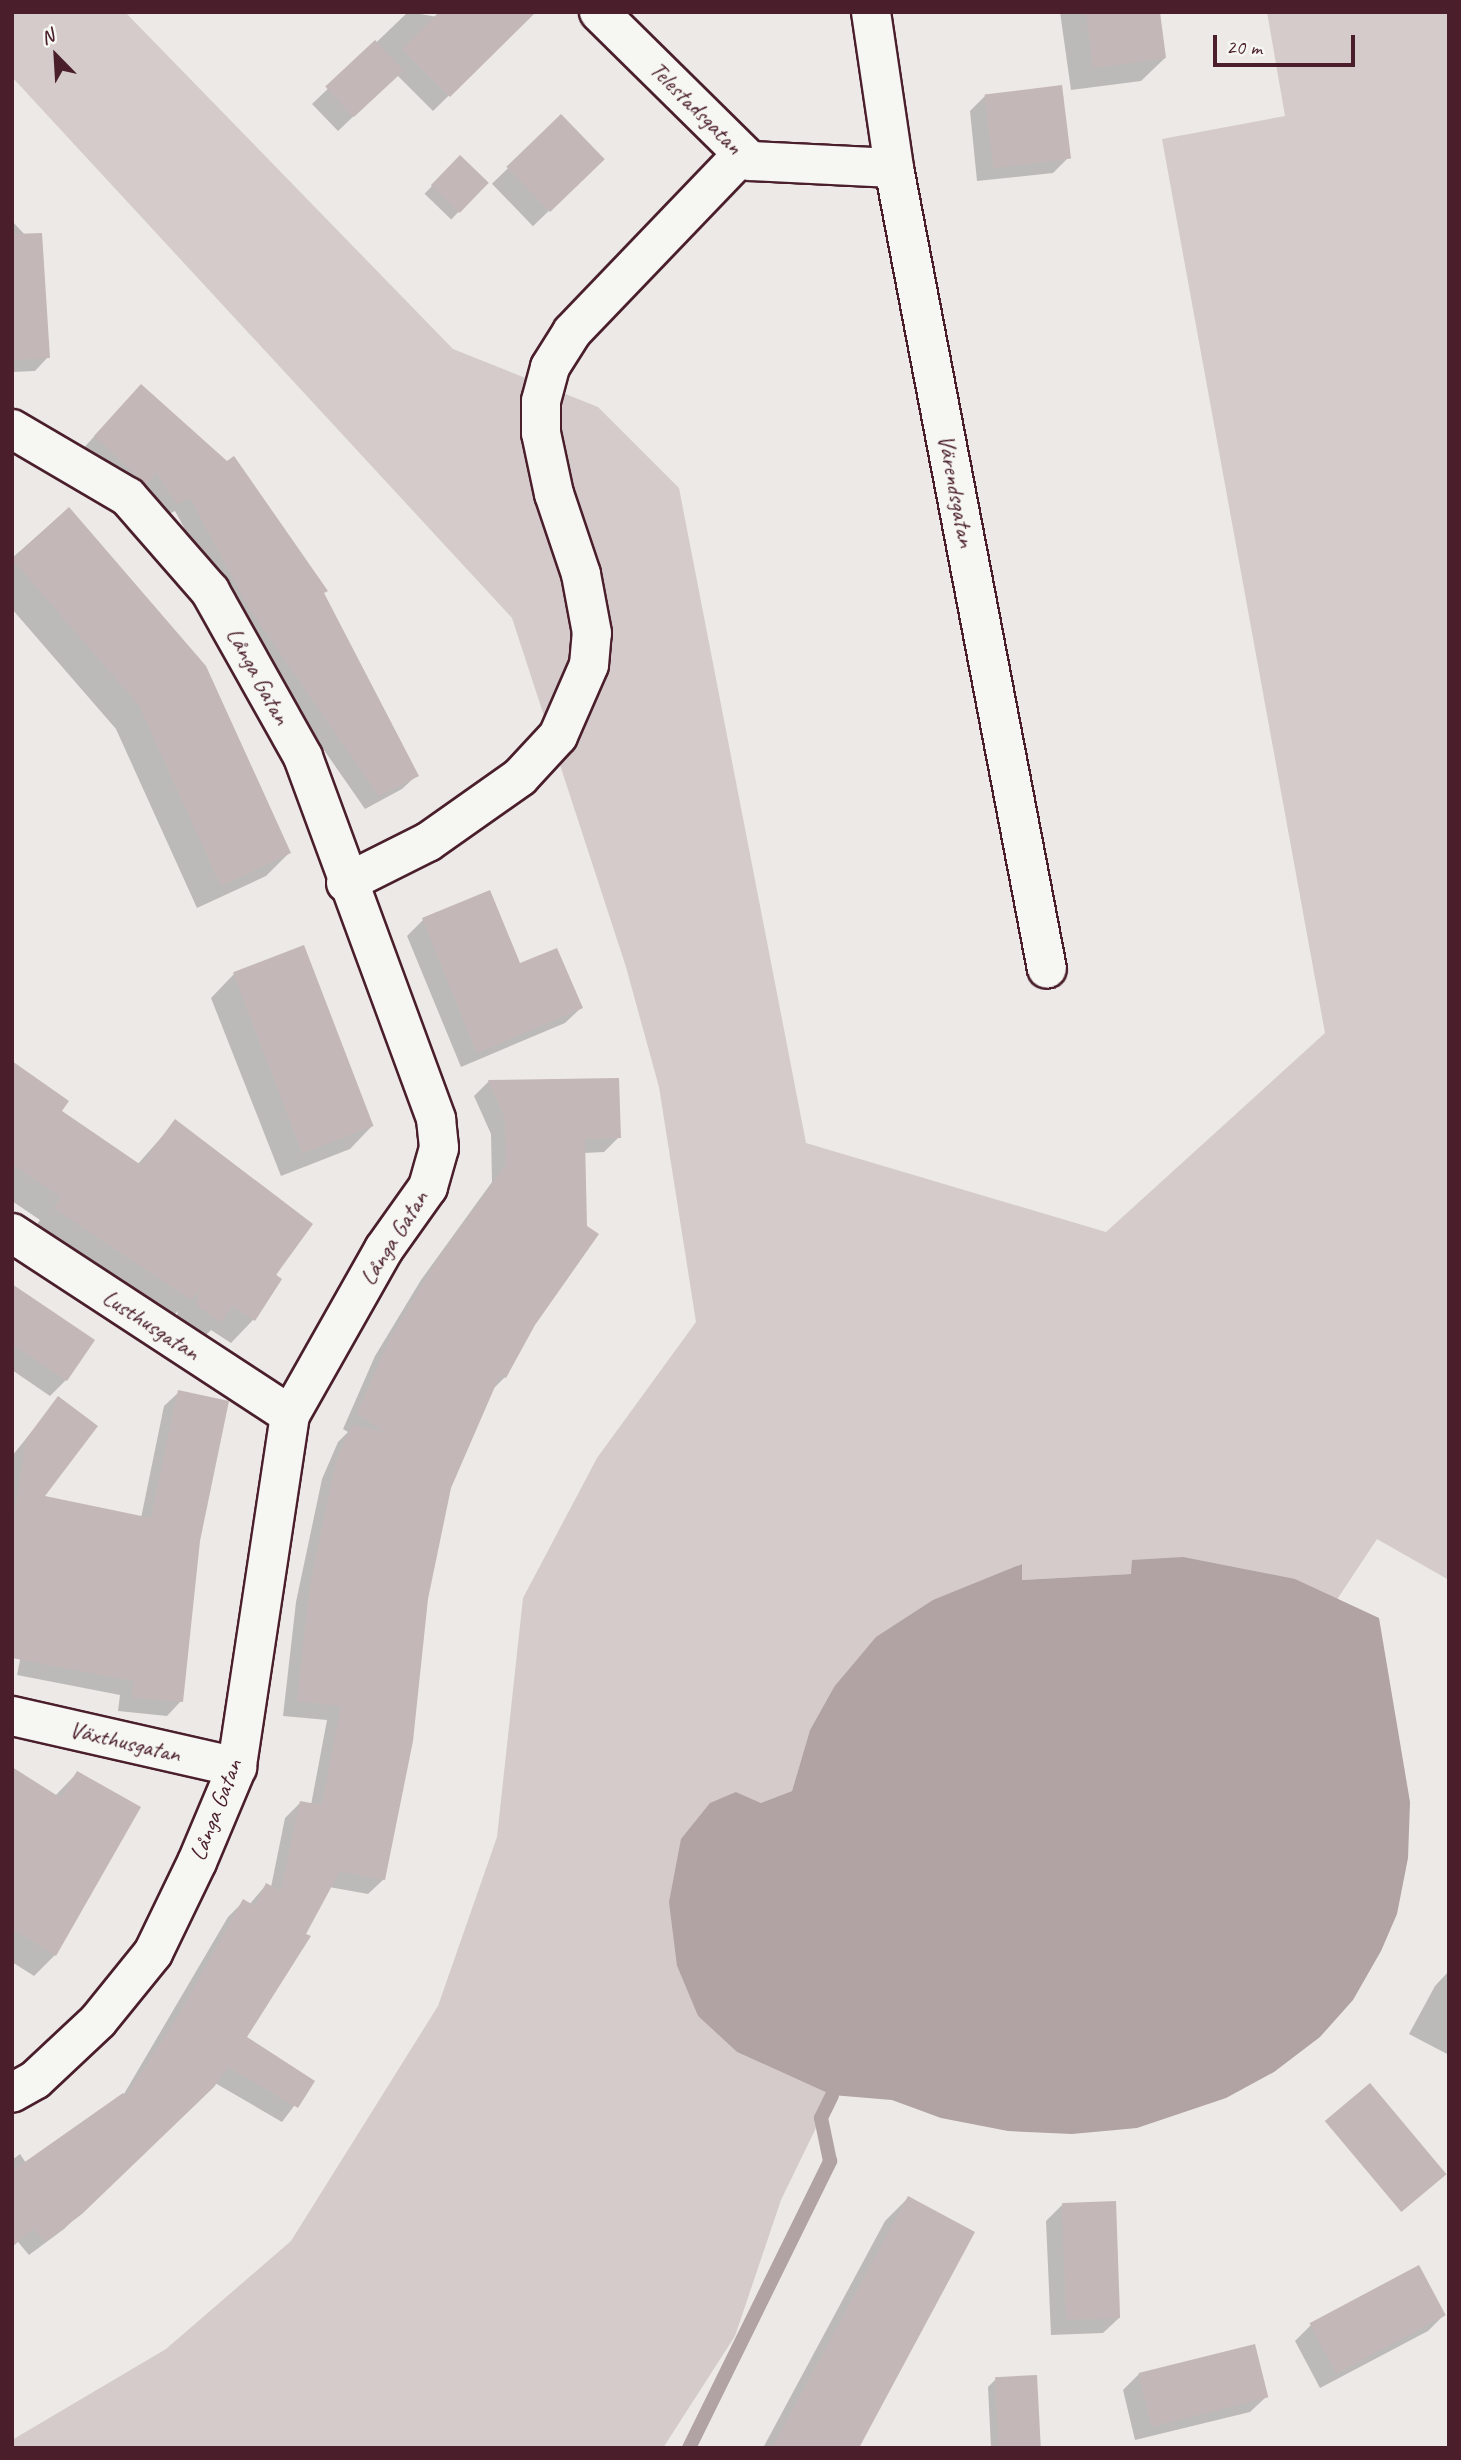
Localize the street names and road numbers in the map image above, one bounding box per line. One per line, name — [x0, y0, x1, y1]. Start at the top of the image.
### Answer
street label: Telestadsgatan — [644, 56, 748, 160]
street label: Värendsgatan — [931, 432, 981, 550]
street label: Långa Gatan — [219, 622, 297, 730]
street label: Långa Gatan — [353, 1185, 435, 1291]
street label: Lusthusgatan — [97, 1283, 205, 1367]
street label: Växthusgatan — [67, 1715, 183, 1769]
street label: Långa Gatan — [183, 1755, 249, 1865]

